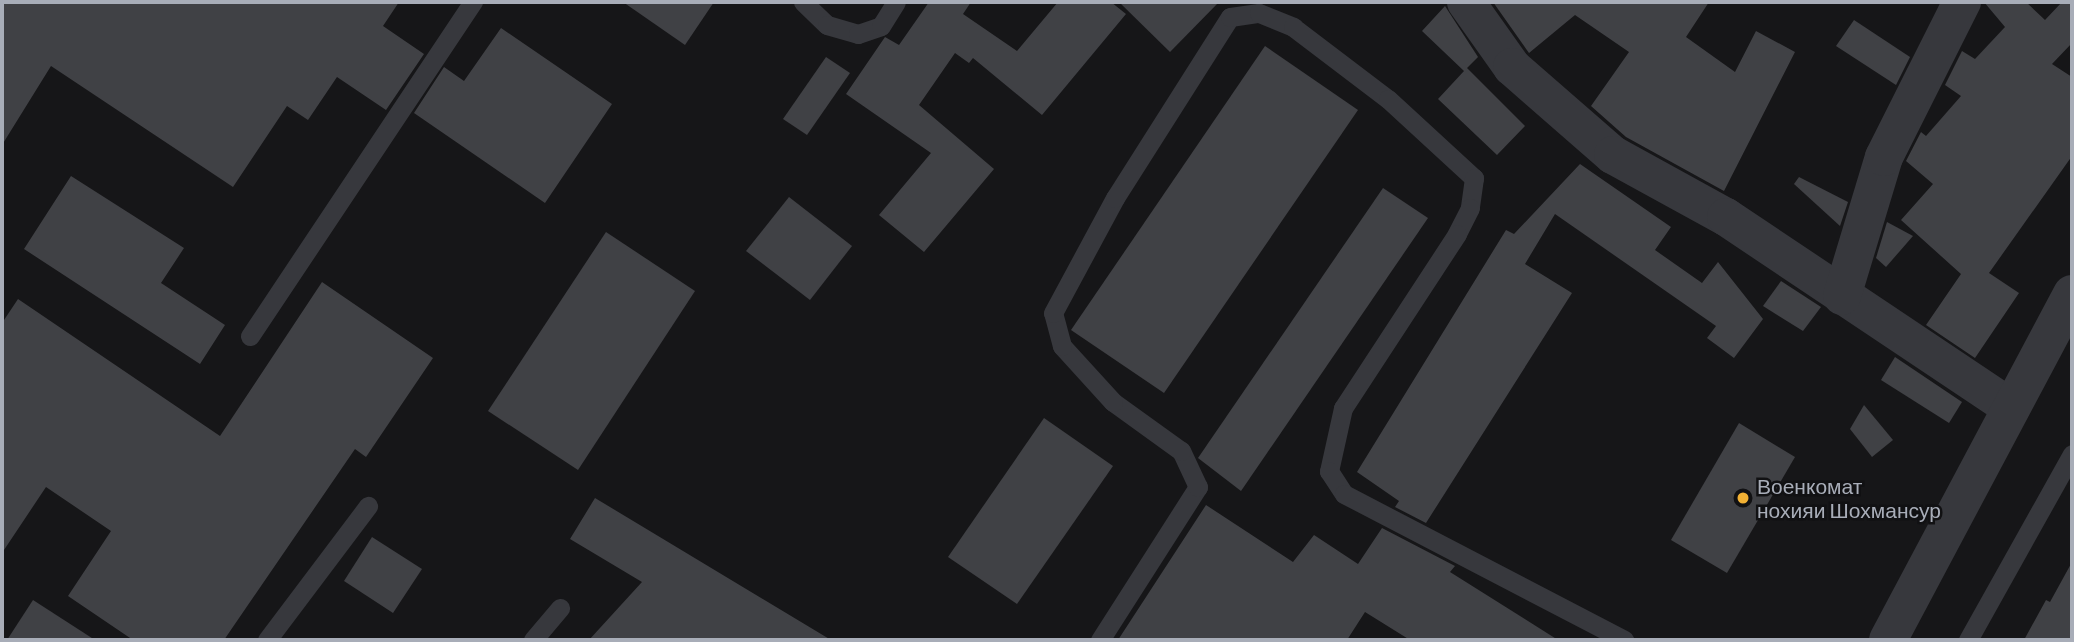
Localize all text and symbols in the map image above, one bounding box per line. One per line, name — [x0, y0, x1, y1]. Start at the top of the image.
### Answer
place label: Военкомат нохияи Шохмансур — [1757, 473, 1941, 523]
marker: Военкомат нохияи Шохмансур — [1735, 490, 1751, 506]

